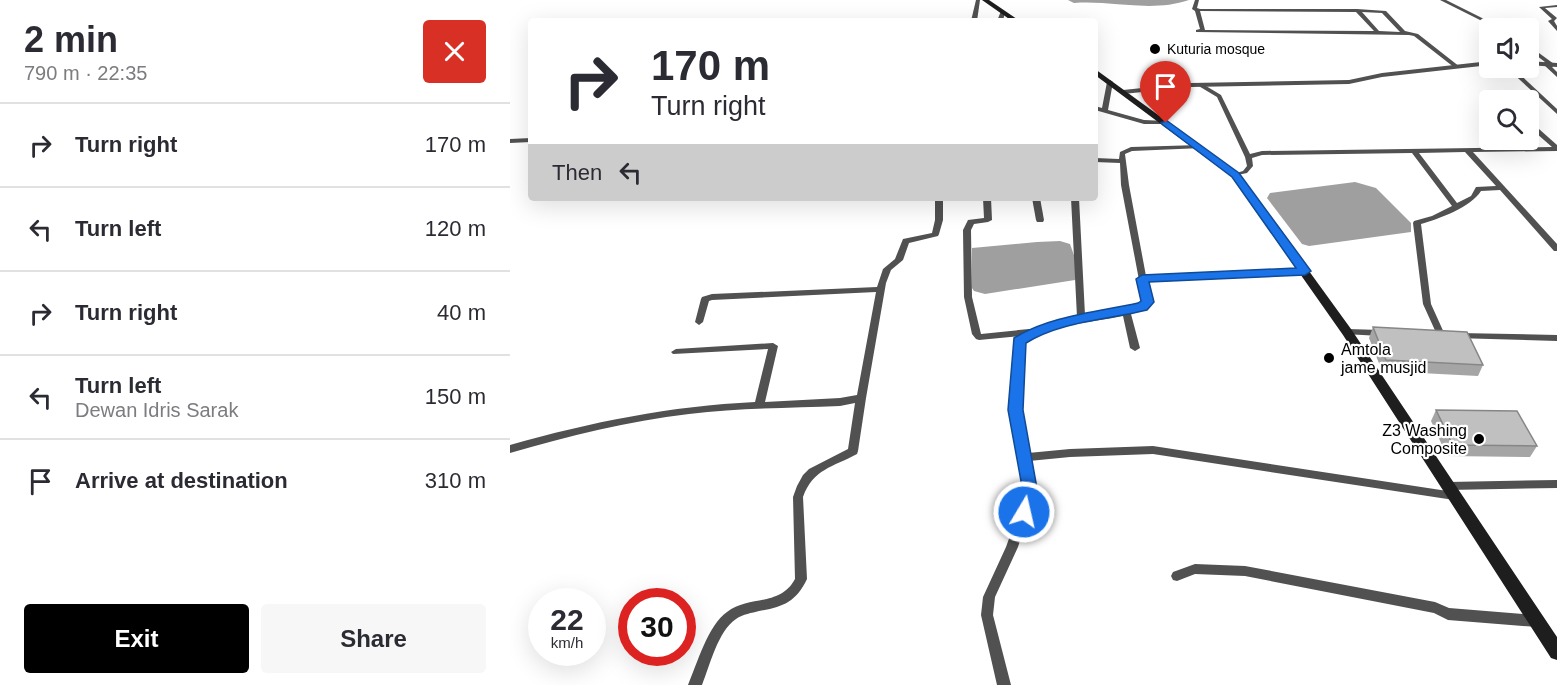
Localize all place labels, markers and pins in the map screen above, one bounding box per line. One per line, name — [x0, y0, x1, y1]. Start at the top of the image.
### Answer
place label: Kuturia mosque — [1167, 41, 1265, 57]
marker: Kuturia mosque — [1148, 42, 1162, 56]
pin — [1140, 61, 1191, 123]
place label: Amtola jame musjid — [1340, 341, 1426, 376]
marker: Amtola jame musjid — [1322, 351, 1336, 365]
place label: Z3 Washing Composite — [1382, 422, 1467, 457]
marker: Z3 Washing Composite — [1472, 432, 1486, 446]

